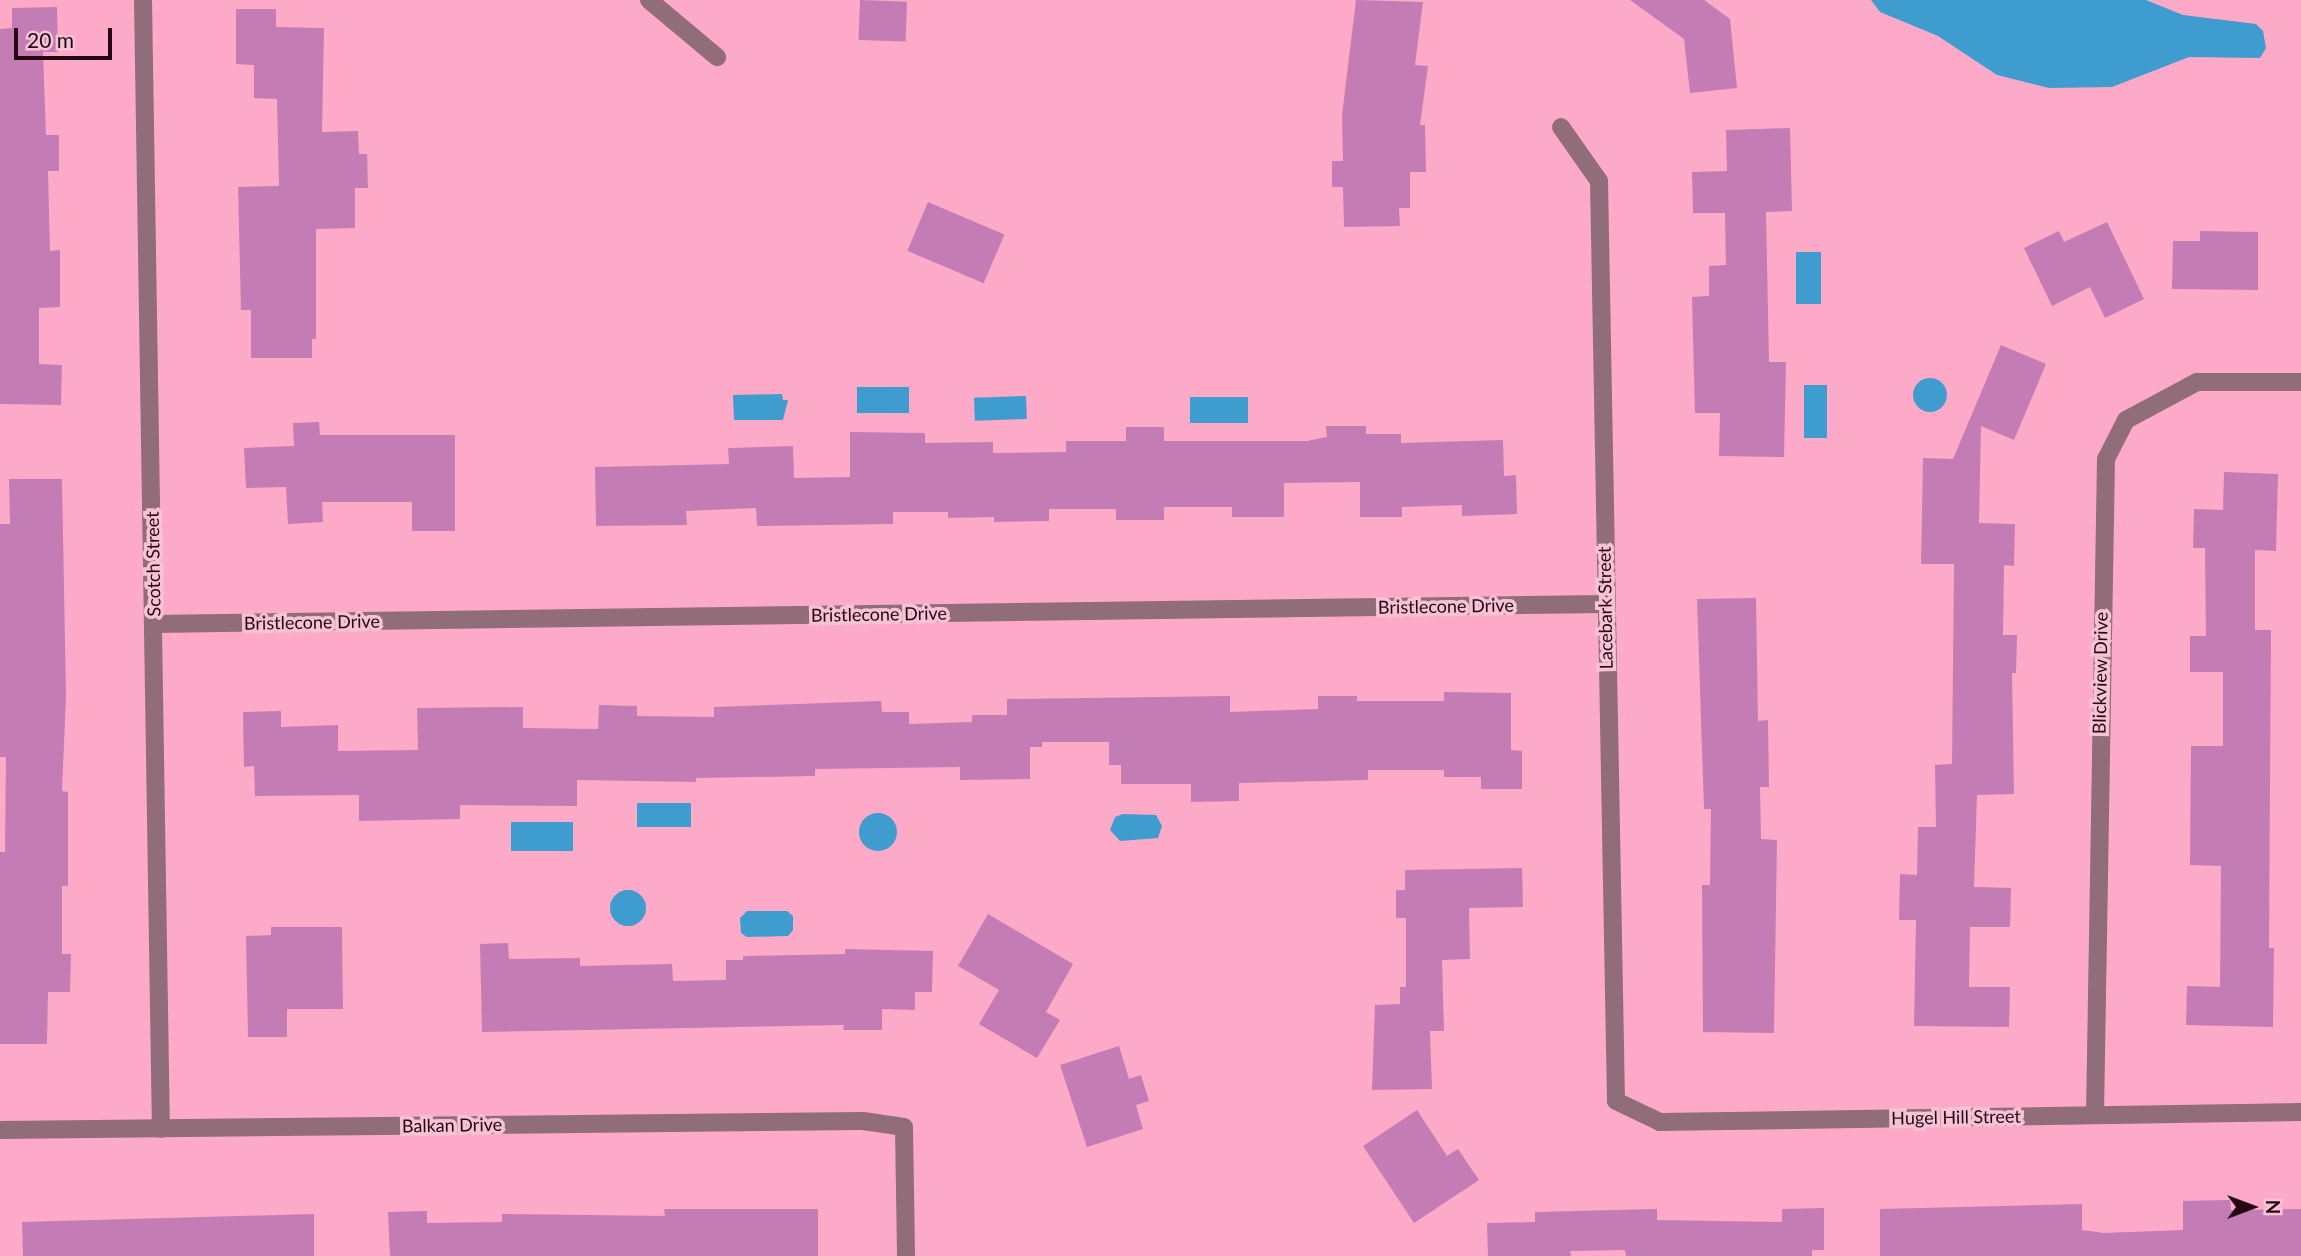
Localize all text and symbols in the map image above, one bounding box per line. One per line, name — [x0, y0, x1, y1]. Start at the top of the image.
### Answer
scale bar — [18, 14, 116, 58]
text: 20 m — [27, 27, 74, 52]
street label: Scotch Street — [141, 511, 165, 617]
street label: Lacebark Street — [1593, 546, 1617, 670]
street label: Bristlecone Drive — [1378, 594, 1514, 618]
street label: Bristlecone Drive — [811, 602, 947, 626]
street label: Bristlecone Drive — [244, 610, 380, 634]
street label: Blickview Drive — [2088, 612, 2112, 734]
street label: Hugel Hill Street — [1891, 1105, 2021, 1129]
street label: Balkan Drive — [402, 1113, 502, 1137]
north arrow — [2217, 1172, 2287, 1242]
text: N — [2262, 1200, 2285, 1214]

